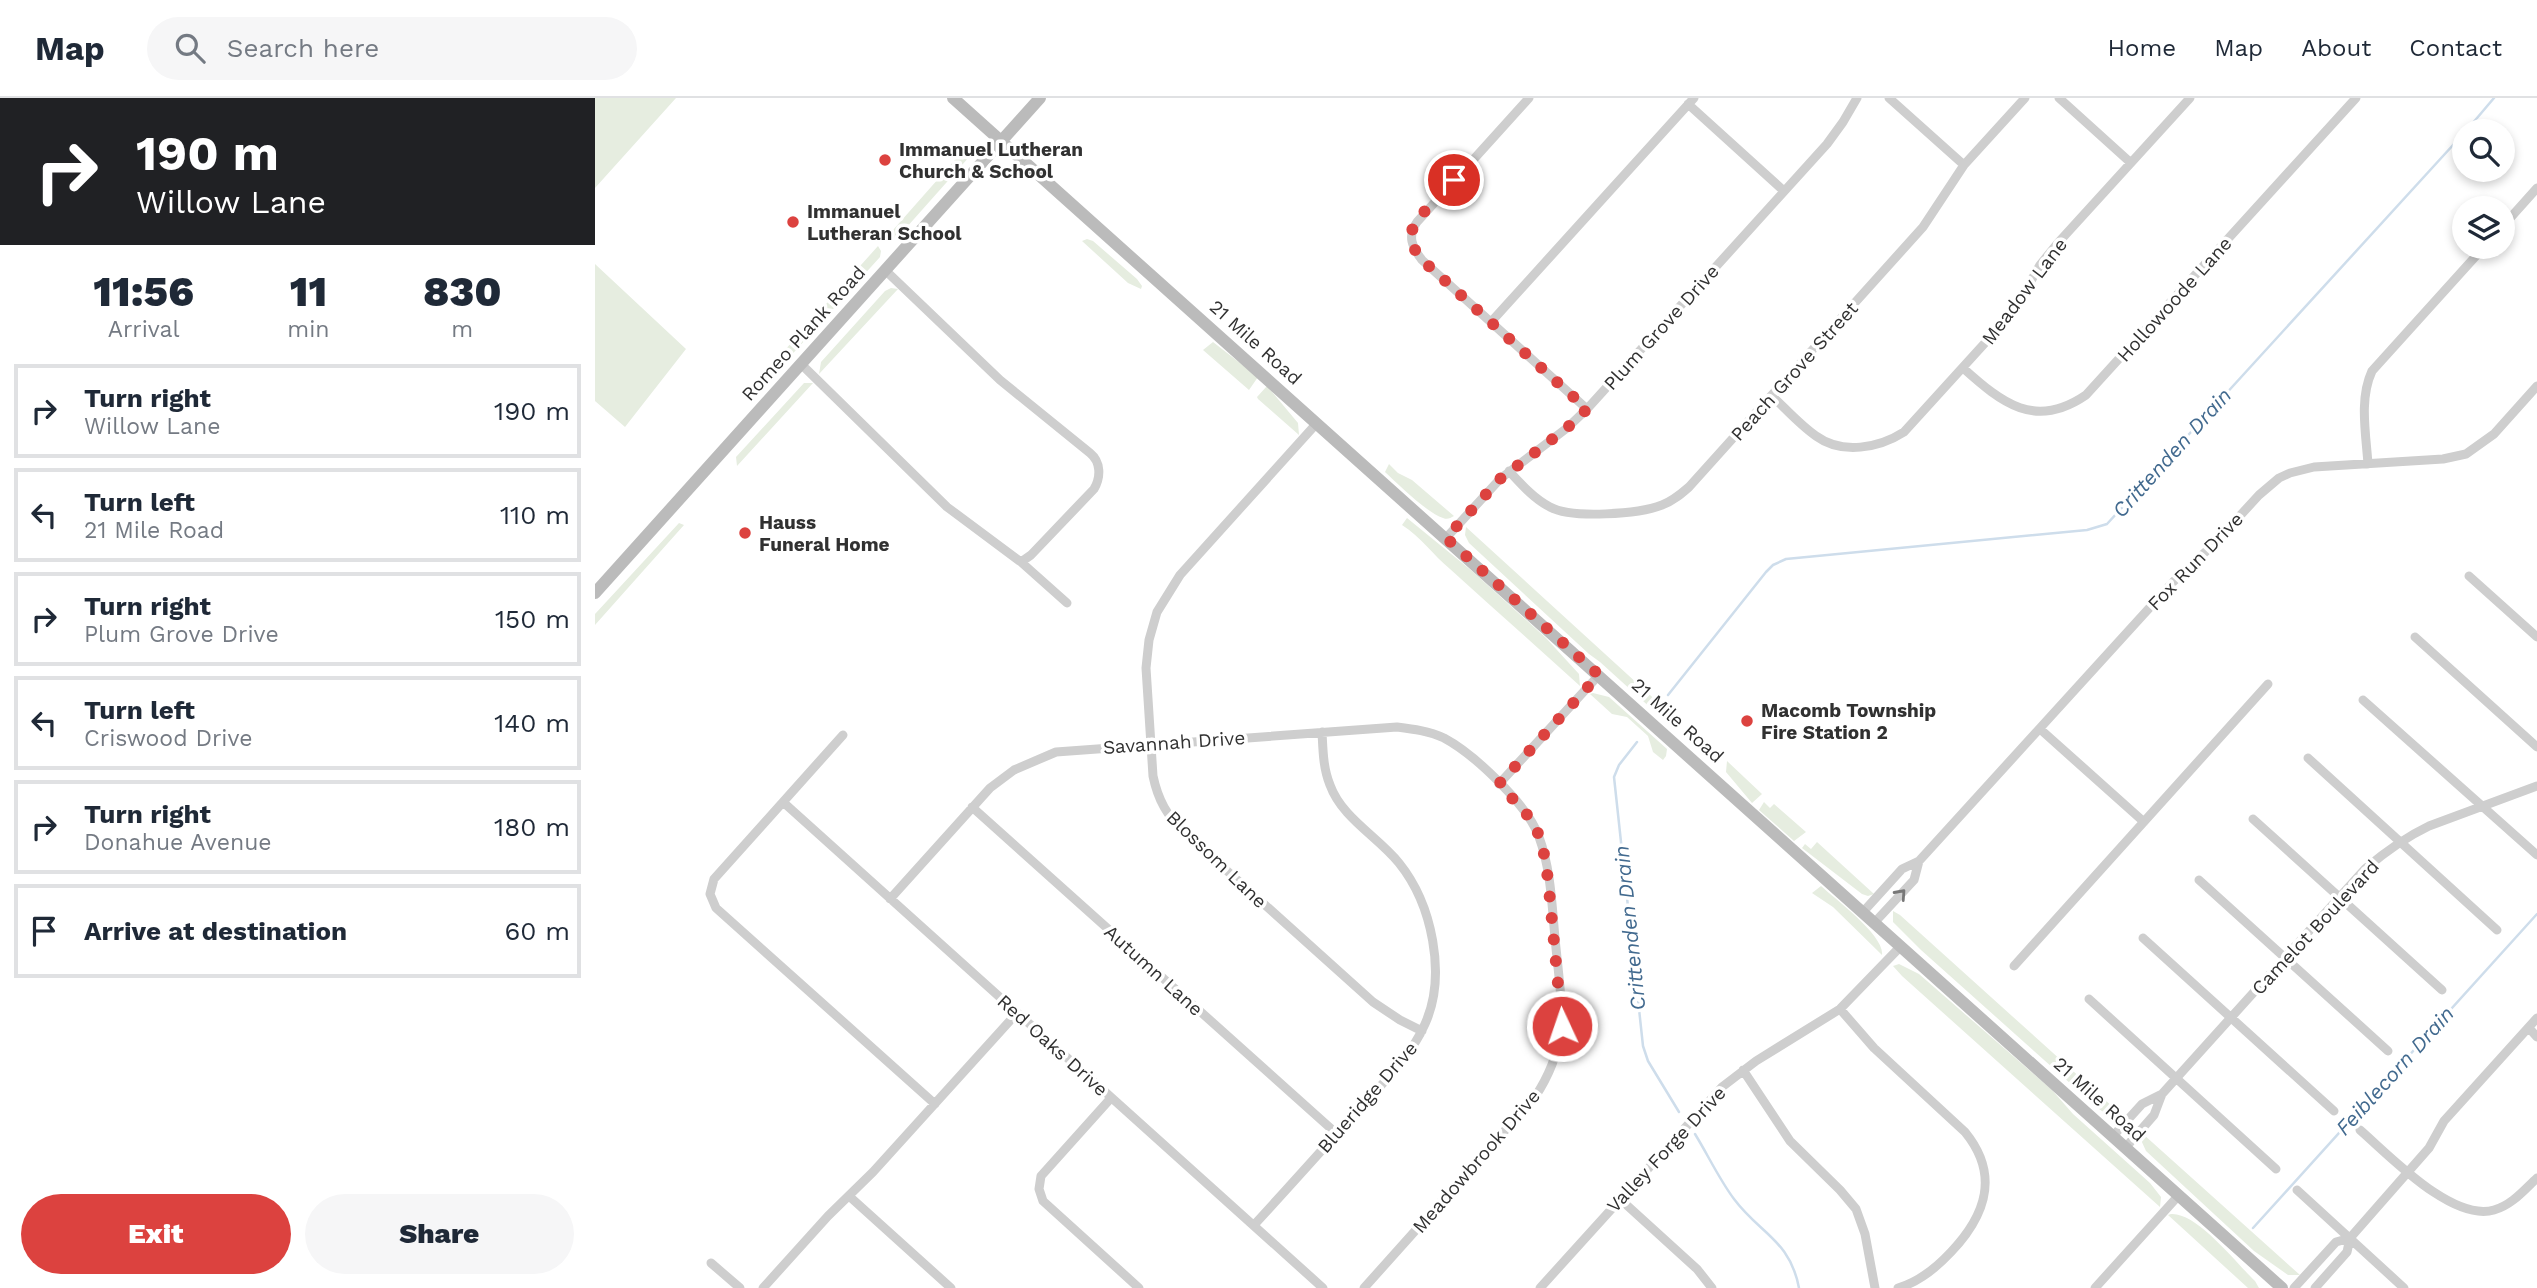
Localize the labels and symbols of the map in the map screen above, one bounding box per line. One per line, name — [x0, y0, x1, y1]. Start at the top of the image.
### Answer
place label: Immanuel Lutheran Church & School — [899, 138, 1083, 183]
pin — [1424, 150, 1484, 210]
marker: Immanuel Lutheran Church & School — [877, 152, 893, 168]
place label: Immanuel Lutheran School — [807, 200, 962, 245]
marker: Immanuel Lutheran School — [785, 214, 801, 230]
street label: Hollowoode Lane — [2112, 232, 2237, 367]
street label: Meadow Lane — [1977, 233, 2072, 349]
street label: Plum Grove Drive — [1599, 260, 1724, 395]
street label: Romeo Plank Road — [737, 261, 870, 406]
street label: 21 Mile Road — [1205, 295, 1306, 390]
street label: Peach Grove Street — [1726, 297, 1863, 446]
water label: Crittenden Drain — [2107, 383, 2236, 523]
street label: Fox Run Drive — [2143, 508, 2248, 615]
place label: Hauss Funeral Home — [759, 511, 890, 556]
marker: Hauss Funeral Home — [737, 525, 753, 541]
street label: 21 Mile Road — [1627, 673, 1728, 768]
place label: Macomb Township Fire Station 2 — [1761, 699, 1936, 744]
marker: Macomb Township Fire Station 2 — [1739, 713, 1755, 729]
street label: Savannah Drive — [1102, 726, 1246, 759]
street label: Blossom Lane — [1162, 806, 1272, 913]
water label: Crittenden Drain — [1608, 844, 1651, 1012]
street label: Camelot Boulevard — [2247, 855, 2384, 1000]
one-way arrow — [1893, 889, 1905, 902]
street label: Autumn Lane — [1100, 920, 1208, 1021]
position arrow — [1525, 989, 1599, 1063]
street label: Red Oaks Drive — [993, 990, 1113, 1101]
water label: Feiblecorn Drain — [2330, 1001, 2459, 1140]
street label: Blueridge Drive — [1313, 1037, 1422, 1158]
street label: 21 Mile Road — [2049, 1052, 2150, 1147]
street label: Valley Forge Drive — [1602, 1082, 1731, 1217]
street label: Meadowbrook Drive — [1408, 1085, 1545, 1238]

